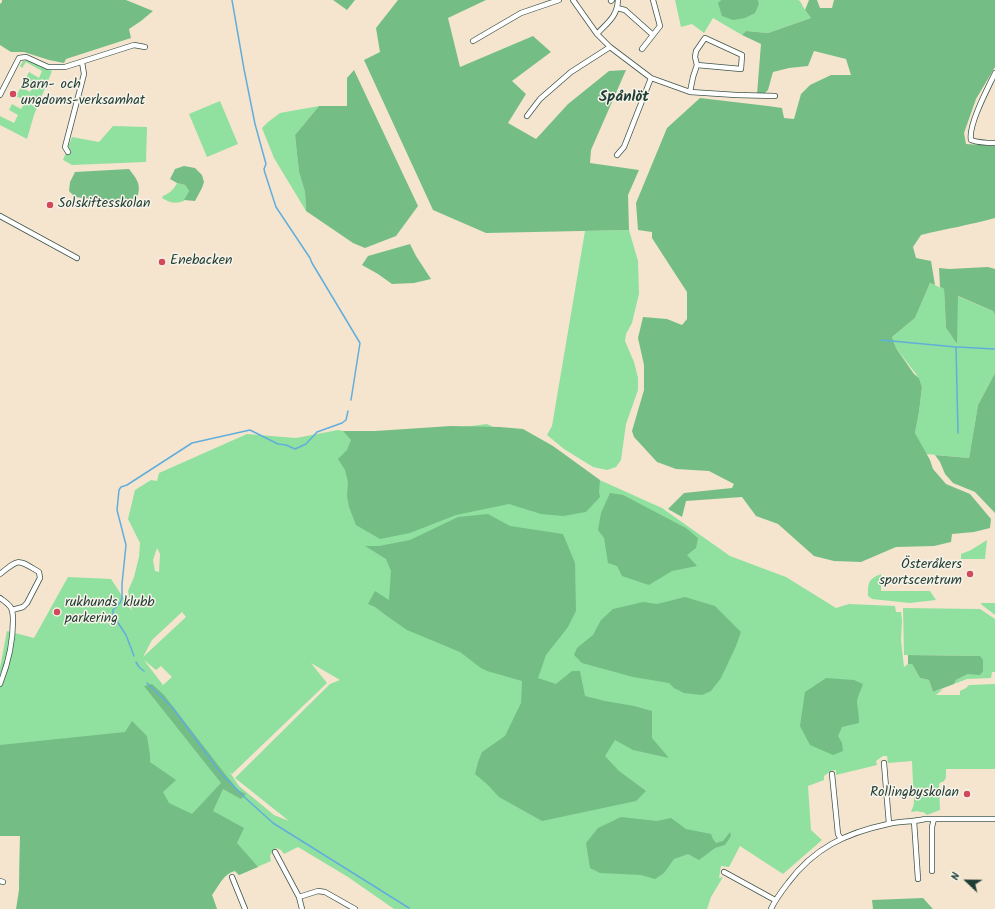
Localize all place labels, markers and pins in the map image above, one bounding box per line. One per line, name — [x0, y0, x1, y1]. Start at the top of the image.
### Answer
place label: Barn- och ungdoms-verksamhat — [21, 78, 145, 110]
marker: Barn- och ungdoms-verksamhat — [8, 89, 18, 99]
place label: Solskiftesskolan — [58, 197, 150, 213]
marker: Solskiftesskolan — [45, 200, 55, 210]
place label: Enebacken — [170, 254, 232, 270]
marker: Enebacken — [157, 257, 167, 267]
place label: Österåkers sportscentrum — [879, 558, 962, 590]
marker: Österåkers sportscentrum — [965, 569, 975, 579]
place label: rukhunds klubb parkering — [65, 596, 155, 628]
marker: rukhunds klubb parkering — [52, 607, 62, 617]
place label: Rollingbyskolan — [870, 786, 959, 802]
marker: Rollingbyskolan — [962, 789, 972, 799]

